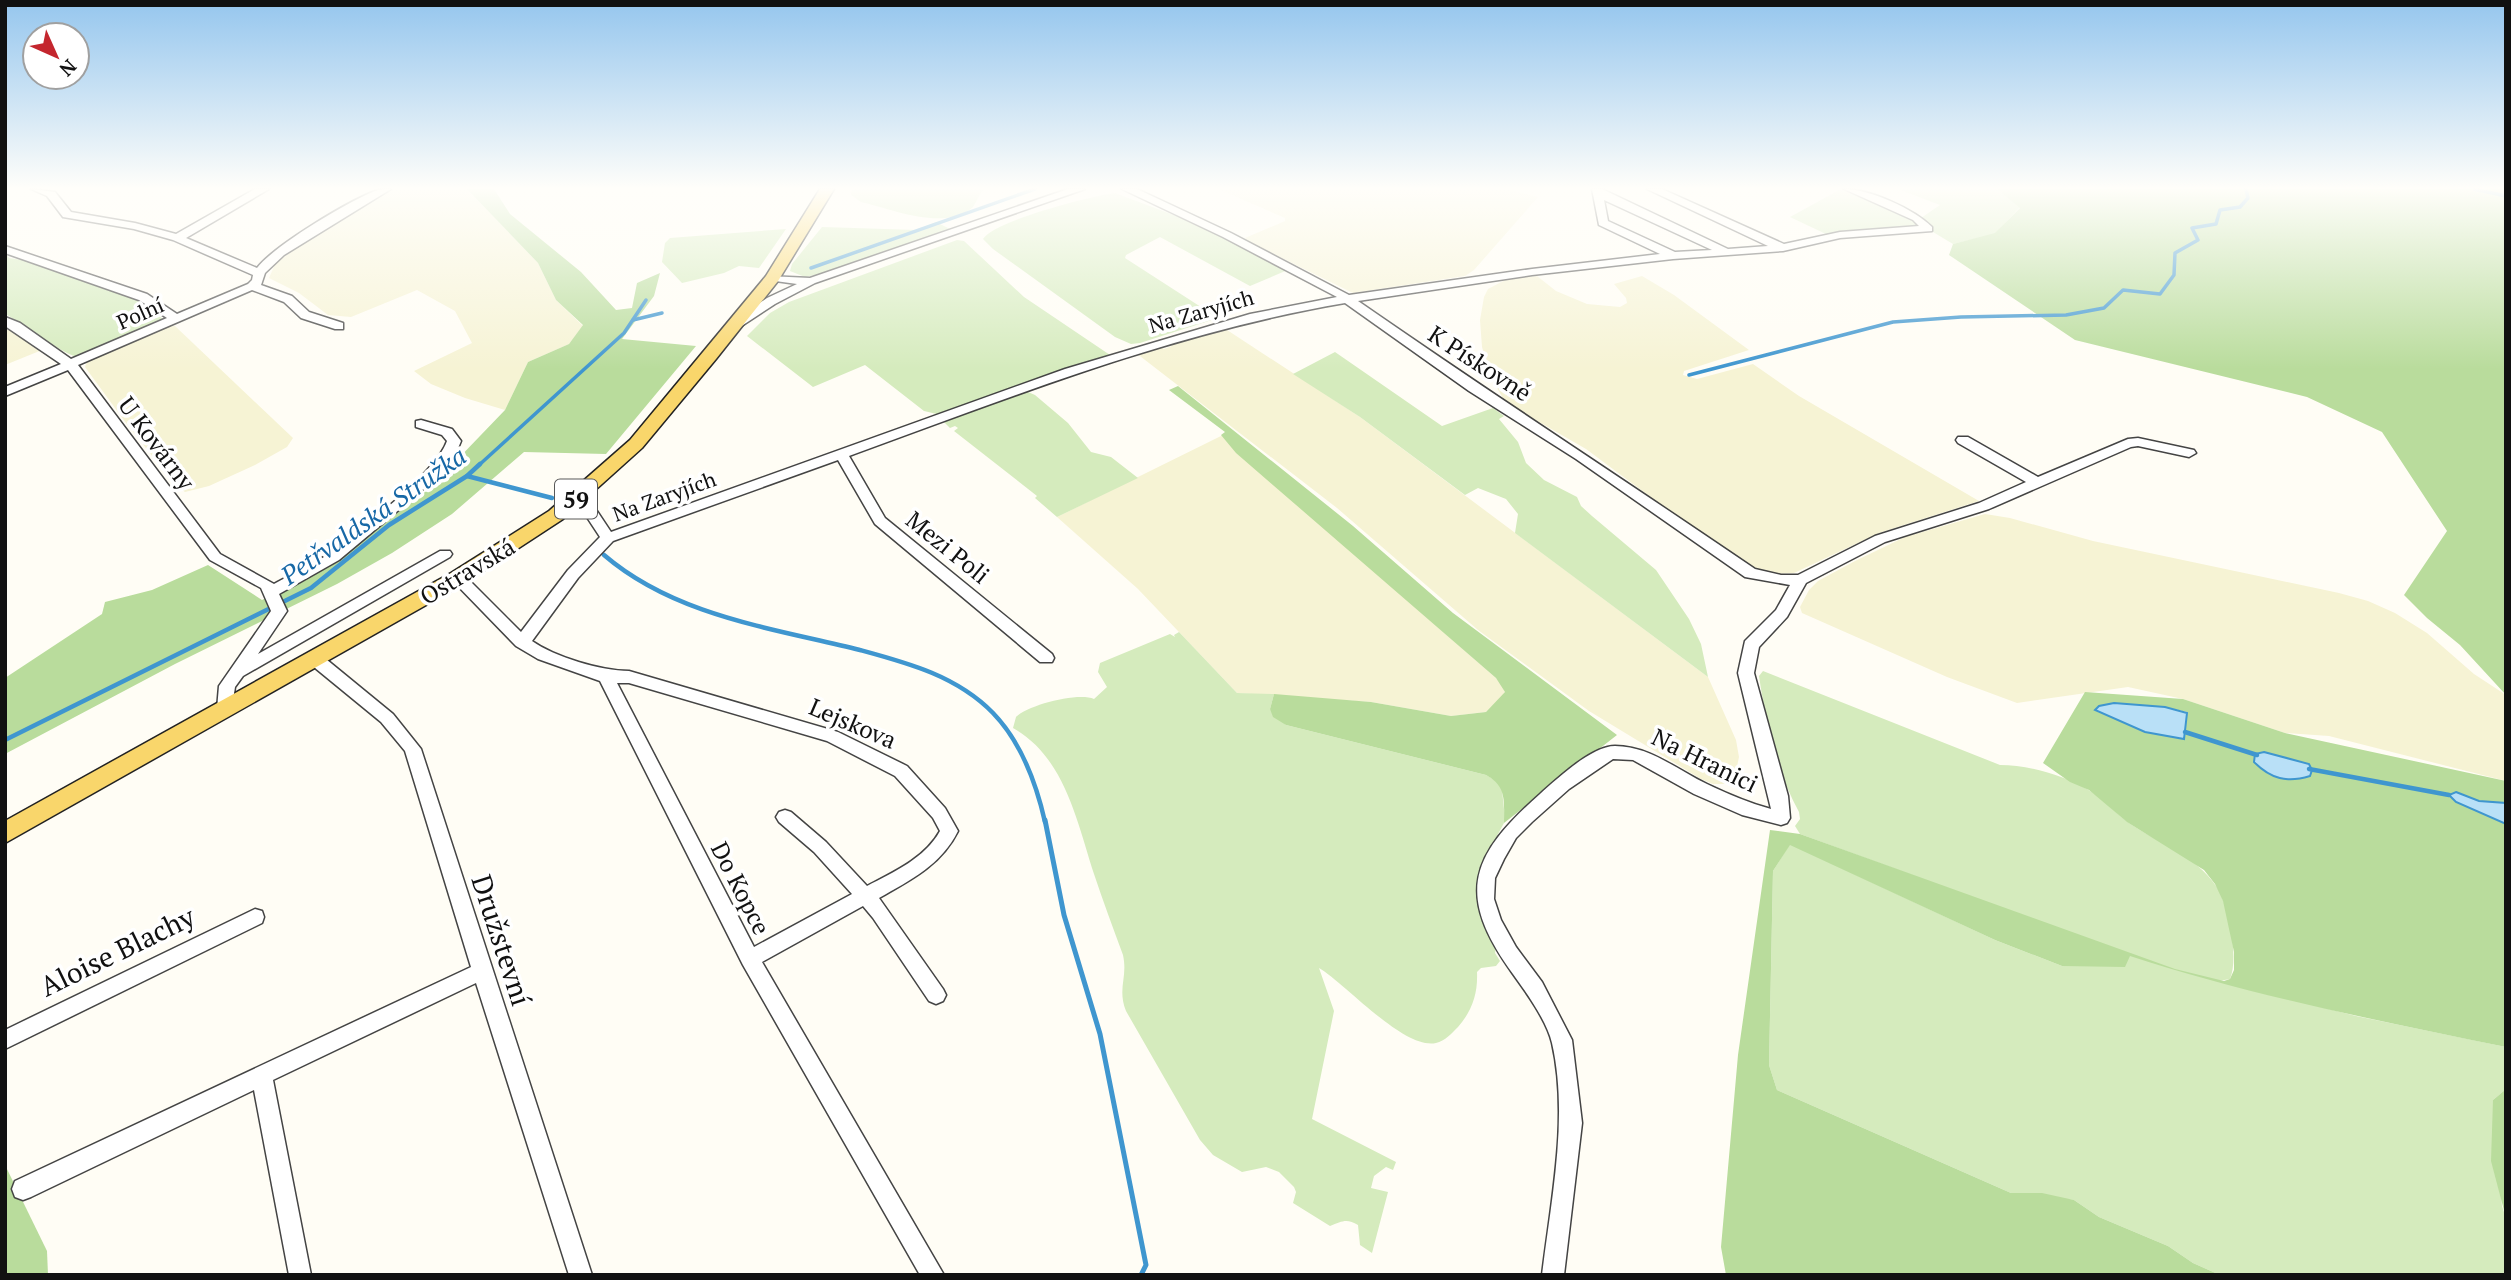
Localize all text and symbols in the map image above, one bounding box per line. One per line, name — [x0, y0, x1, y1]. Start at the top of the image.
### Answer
north arrow — [21, 21, 91, 91]
text: N — [54, 54, 82, 83]
street label: Na Zaryjích — [1145, 283, 1257, 339]
street label: Polní — [112, 290, 169, 336]
street label: K Pískovně — [1422, 318, 1538, 408]
street label: U Kovárny — [111, 390, 203, 497]
water label: Petřvaldská Stružka — [273, 438, 473, 592]
street label: Na Zaryjích — [608, 464, 720, 528]
road number: 59 — [555, 480, 597, 519]
street label: Mezi Poli — [900, 504, 996, 590]
street label: Ostravská — [414, 530, 520, 612]
street label: Lejskova — [805, 690, 901, 756]
street label: Na Hranici — [1647, 721, 1763, 799]
street label: Do Kopce — [704, 836, 778, 940]
street label: Družstevní — [463, 870, 541, 1011]
street label: Aloise Blachy — [33, 897, 201, 1004]

